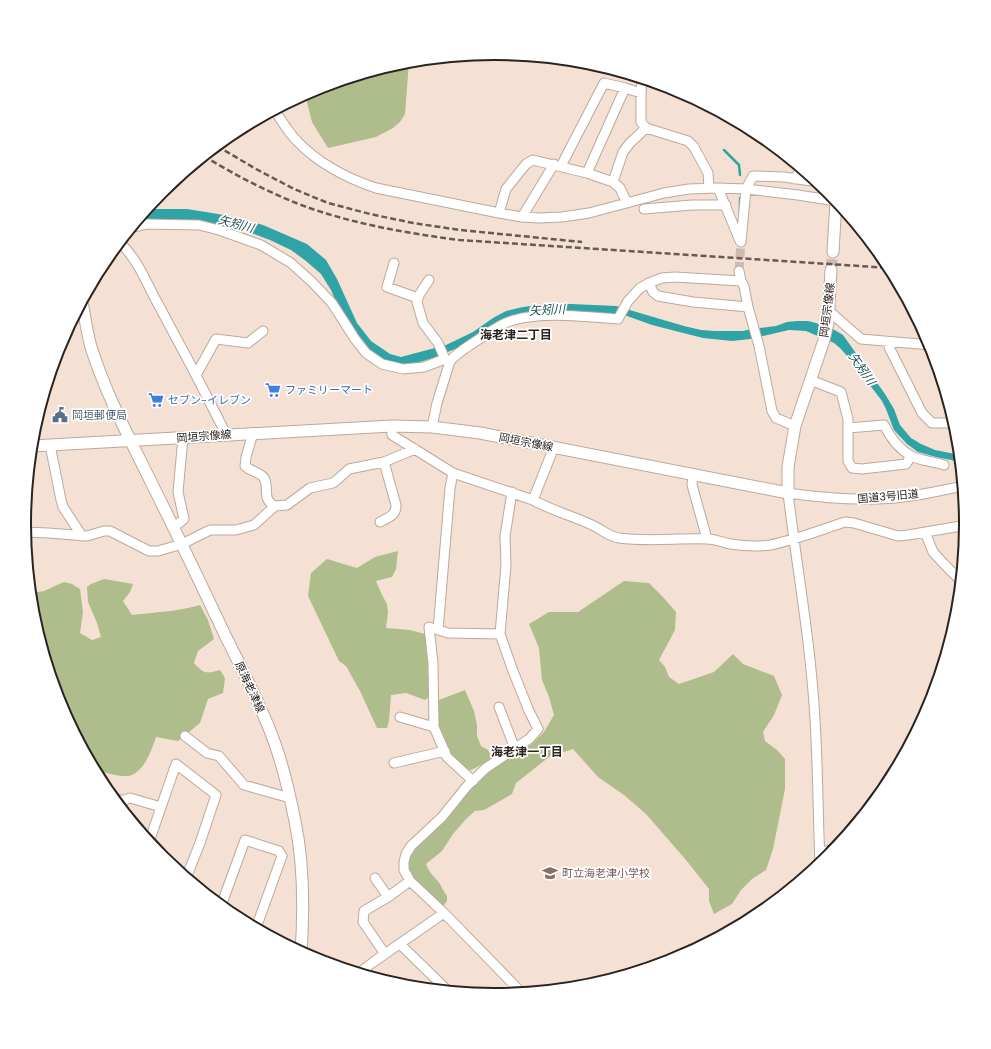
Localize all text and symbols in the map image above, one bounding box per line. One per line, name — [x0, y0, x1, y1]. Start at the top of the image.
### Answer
water label: 矢矧川 — [217, 211, 258, 237]
street label: 岡垣宗像線 — [816, 282, 838, 338]
water label: 矢矧川 — [529, 300, 567, 319]
district label: 海老津二丁目 — [480, 326, 552, 343]
water label: 矢矧川 — [845, 349, 881, 390]
supermarket icon: ファミリーマート — [264, 381, 282, 399]
place label: ファミリーマート — [285, 382, 373, 398]
supermarket icon: セブン-イレブン — [147, 391, 165, 409]
place label: セブン-イレブン — [168, 392, 251, 408]
public building icon: 岡垣郵便局 — [51, 406, 69, 424]
place label: 岡垣郵便局 — [72, 407, 127, 423]
street label: 岡垣宗像線 — [176, 426, 232, 446]
street label: 岡垣宗像線 — [497, 429, 555, 455]
street label: 国道3号旧道 — [857, 485, 919, 507]
street label: 原海老津線 — [231, 659, 269, 715]
district label: 海老津一丁目 — [491, 743, 563, 760]
school or university icon: 町立海老津小学校 — [541, 864, 559, 882]
place label: 町立海老津小学校 — [562, 865, 650, 881]

